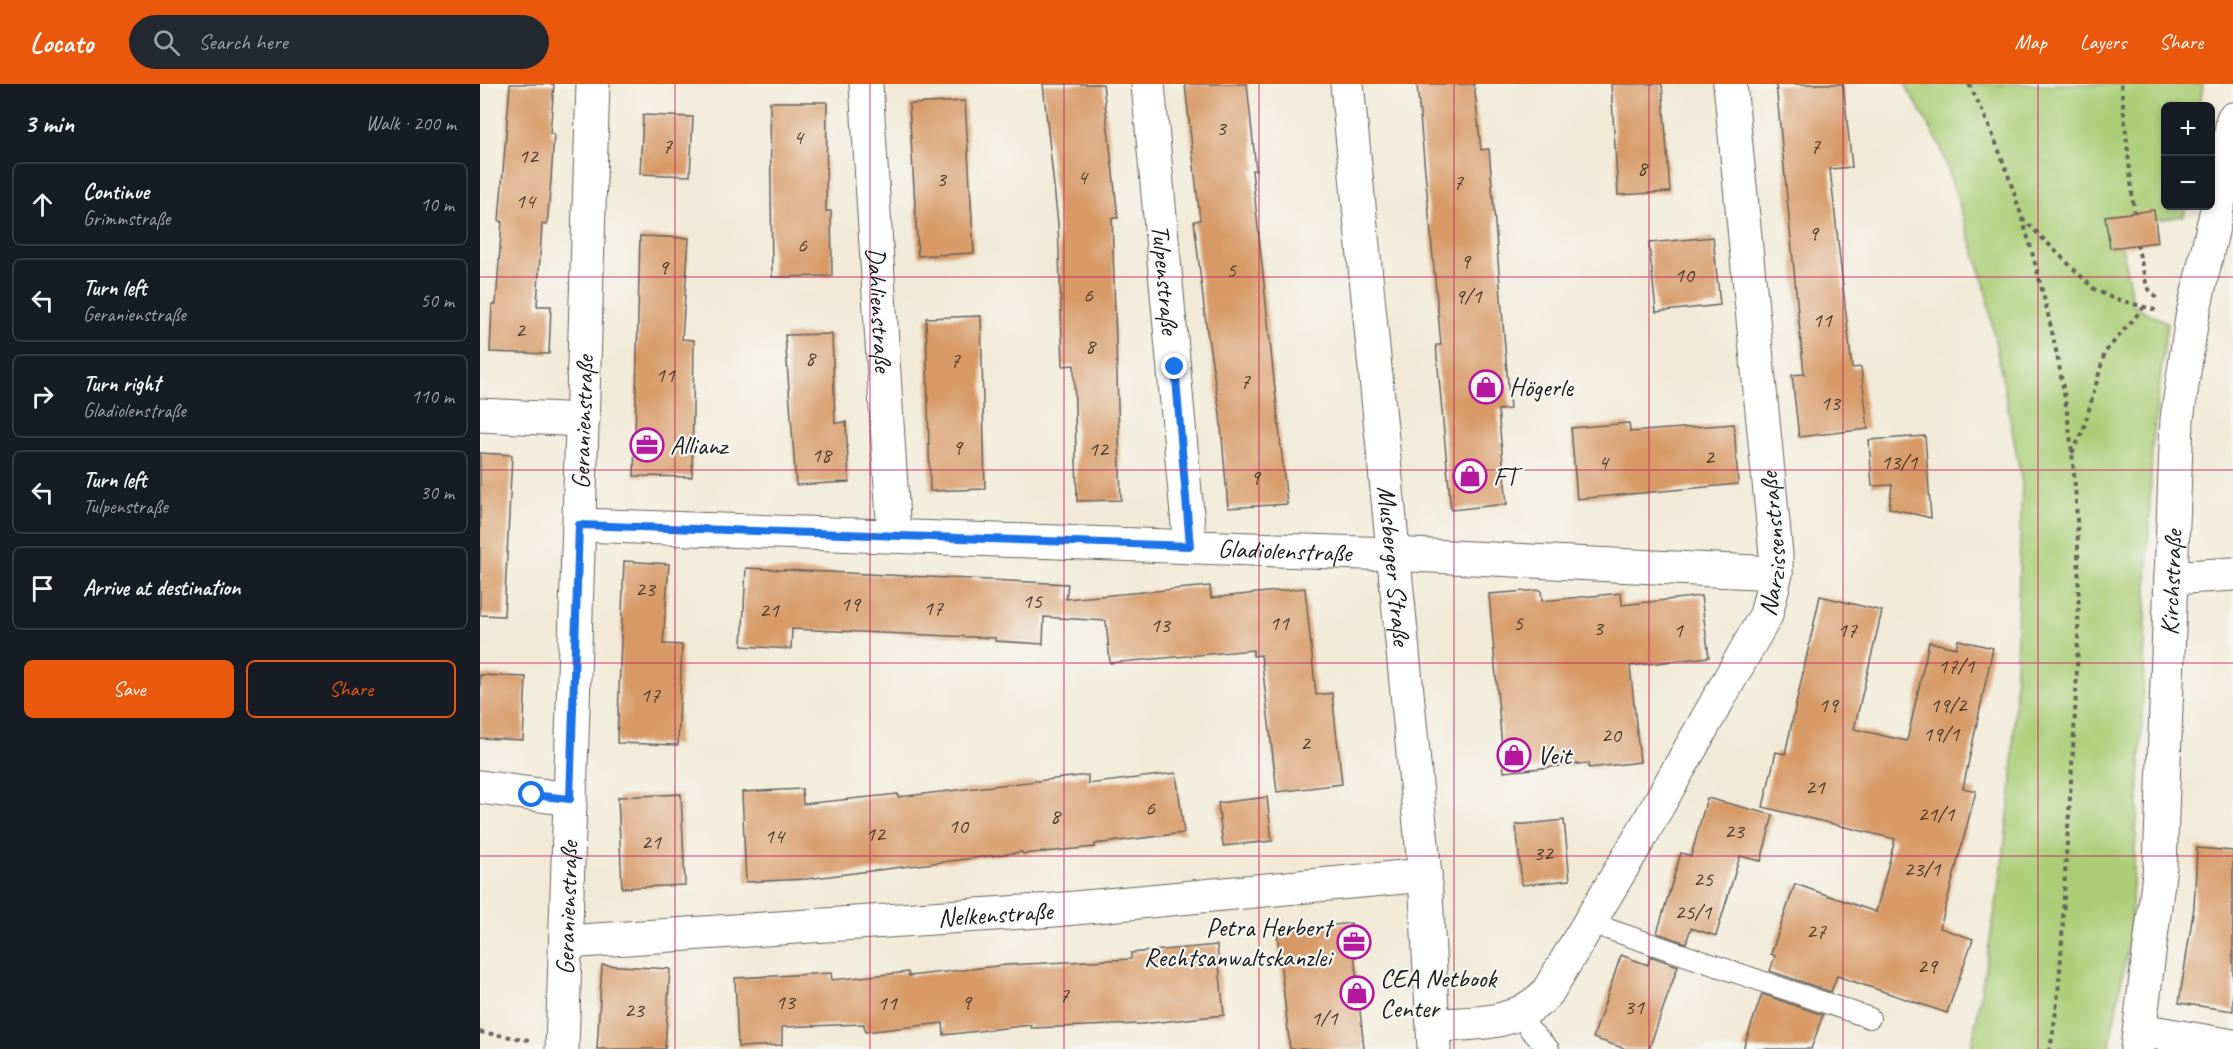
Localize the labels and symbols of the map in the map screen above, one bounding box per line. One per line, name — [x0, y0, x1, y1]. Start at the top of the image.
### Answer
house number: 3 — [1216, 114, 1228, 142]
house number: 4 — [793, 123, 805, 151]
house number: 7 — [662, 132, 673, 160]
house number: 7 — [1810, 132, 1821, 160]
house number: 12 — [518, 142, 540, 170]
house number: 8 — [1637, 154, 1649, 182]
house number: 4 — [1077, 163, 1089, 191]
house number: 3 — [936, 165, 948, 193]
house number: 7 — [1453, 168, 1464, 196]
house number: 14 — [515, 187, 537, 215]
house number: 9 — [1808, 219, 1820, 247]
street label: Tulpenstraße — [1144, 223, 1187, 338]
house number: 6 — [797, 231, 808, 259]
street label: Dahlienstraße — [859, 246, 900, 376]
house number: 9 — [1460, 247, 1472, 275]
house number: 9 — [658, 253, 670, 281]
house number: 5 — [1226, 256, 1237, 284]
house number: 10 — [1674, 261, 1696, 289]
house number: 6 — [1083, 281, 1094, 309]
house number: 9/1 — [1454, 282, 1483, 310]
house number: 11 — [1812, 306, 1833, 334]
house number: 2 — [515, 316, 527, 344]
house number: 8 — [1085, 332, 1097, 360]
house number: 8 — [805, 344, 817, 372]
house number: 7 — [950, 346, 961, 374]
street label: Geranienstraße — [564, 352, 601, 490]
route end — [1161, 353, 1187, 379]
house number: 11 — [655, 361, 676, 389]
house number: 7 — [1240, 367, 1251, 395]
shop icon: Högerle — [1468, 369, 1504, 405]
place label: Högerle — [1509, 371, 1574, 404]
house number: 13 — [1820, 389, 1842, 417]
office icon: Allianz — [629, 427, 665, 463]
place label: Allianz — [670, 429, 730, 462]
house number: 9 — [952, 433, 964, 461]
house number: 12 — [1088, 435, 1110, 463]
house number: 18 — [811, 441, 833, 469]
house number: 2 — [1704, 443, 1716, 471]
house number: 4 — [1598, 448, 1610, 476]
house number: 13/1 — [1881, 448, 1919, 476]
shop icon: FT — [1452, 458, 1488, 494]
place label: FT — [1493, 460, 1523, 493]
house number: 9 — [1250, 463, 1262, 491]
street label: Narzissenstraße — [1750, 468, 1793, 619]
street label: Musberger Straße — [1370, 484, 1419, 650]
street label: Kirchstraße — [2153, 527, 2190, 636]
street label: Gladiolenstraße — [1217, 532, 1354, 570]
house number: 23 — [635, 575, 657, 603]
house number: 15 — [1022, 587, 1043, 615]
house number: 19 — [840, 590, 862, 618]
house number: 17 — [923, 594, 944, 622]
house number: 21 — [759, 596, 780, 624]
house number: 11 — [1269, 609, 1290, 637]
house number: 5 — [1513, 609, 1524, 637]
house number: 13 — [1150, 611, 1172, 639]
house number: 3 — [1593, 614, 1605, 642]
house number: 1 — [1673, 616, 1684, 644]
house number: 17 — [1837, 616, 1858, 644]
house number: 17/1 — [1938, 652, 1976, 680]
house number: 17 — [640, 681, 661, 709]
house number: 19 — [1818, 691, 1840, 719]
house number: 19/2 — [1930, 691, 1969, 719]
house number: 19/1 — [1923, 720, 1961, 748]
house number: 20 — [1601, 721, 1623, 749]
house number: 2 — [1300, 729, 1312, 757]
shop icon: Veit — [1496, 737, 1532, 773]
place label: Veit — [1537, 739, 1573, 772]
house number: 21 — [1805, 773, 1826, 801]
route start — [518, 781, 544, 807]
house number: 6 — [1145, 794, 1156, 822]
house number: 21/1 — [1918, 800, 1956, 828]
house number: 8 — [1050, 802, 1062, 830]
house number: 10 — [948, 812, 970, 840]
house number: 23 — [1724, 817, 1746, 845]
house number: 12 — [865, 820, 887, 848]
house number: 14 — [764, 822, 786, 850]
house number: 21 — [641, 828, 662, 856]
street label: Geranienstraße — [548, 838, 586, 975]
house number: 32 — [1533, 839, 1555, 867]
house number: 23/1 — [1904, 855, 1942, 883]
house number: 25 — [1693, 865, 1714, 893]
street label: Nelkenstraße — [937, 894, 1056, 935]
house number: 25/1 — [1675, 898, 1713, 926]
place label: Petra Herbert Rechtsanwaltskanzlei — [1144, 911, 1334, 974]
house number: 27 — [1806, 917, 1827, 945]
office icon: Petra Herbert Rechtsanwaltskanzlei — [1336, 924, 1372, 960]
house number: 29 — [1917, 952, 1939, 980]
place label: CEA Netbook Center — [1380, 962, 1499, 1025]
shop icon: CEA Netbook Center — [1339, 975, 1375, 1011]
house number: 7 — [1059, 981, 1070, 1009]
house number: 13 — [775, 988, 797, 1016]
house number: 9 — [961, 988, 973, 1016]
house number: 11 — [877, 989, 898, 1017]
house number: 31 — [1624, 993, 1645, 1021]
house number: 23 — [624, 996, 646, 1024]
house number: 1/1 — [1310, 1004, 1339, 1032]

